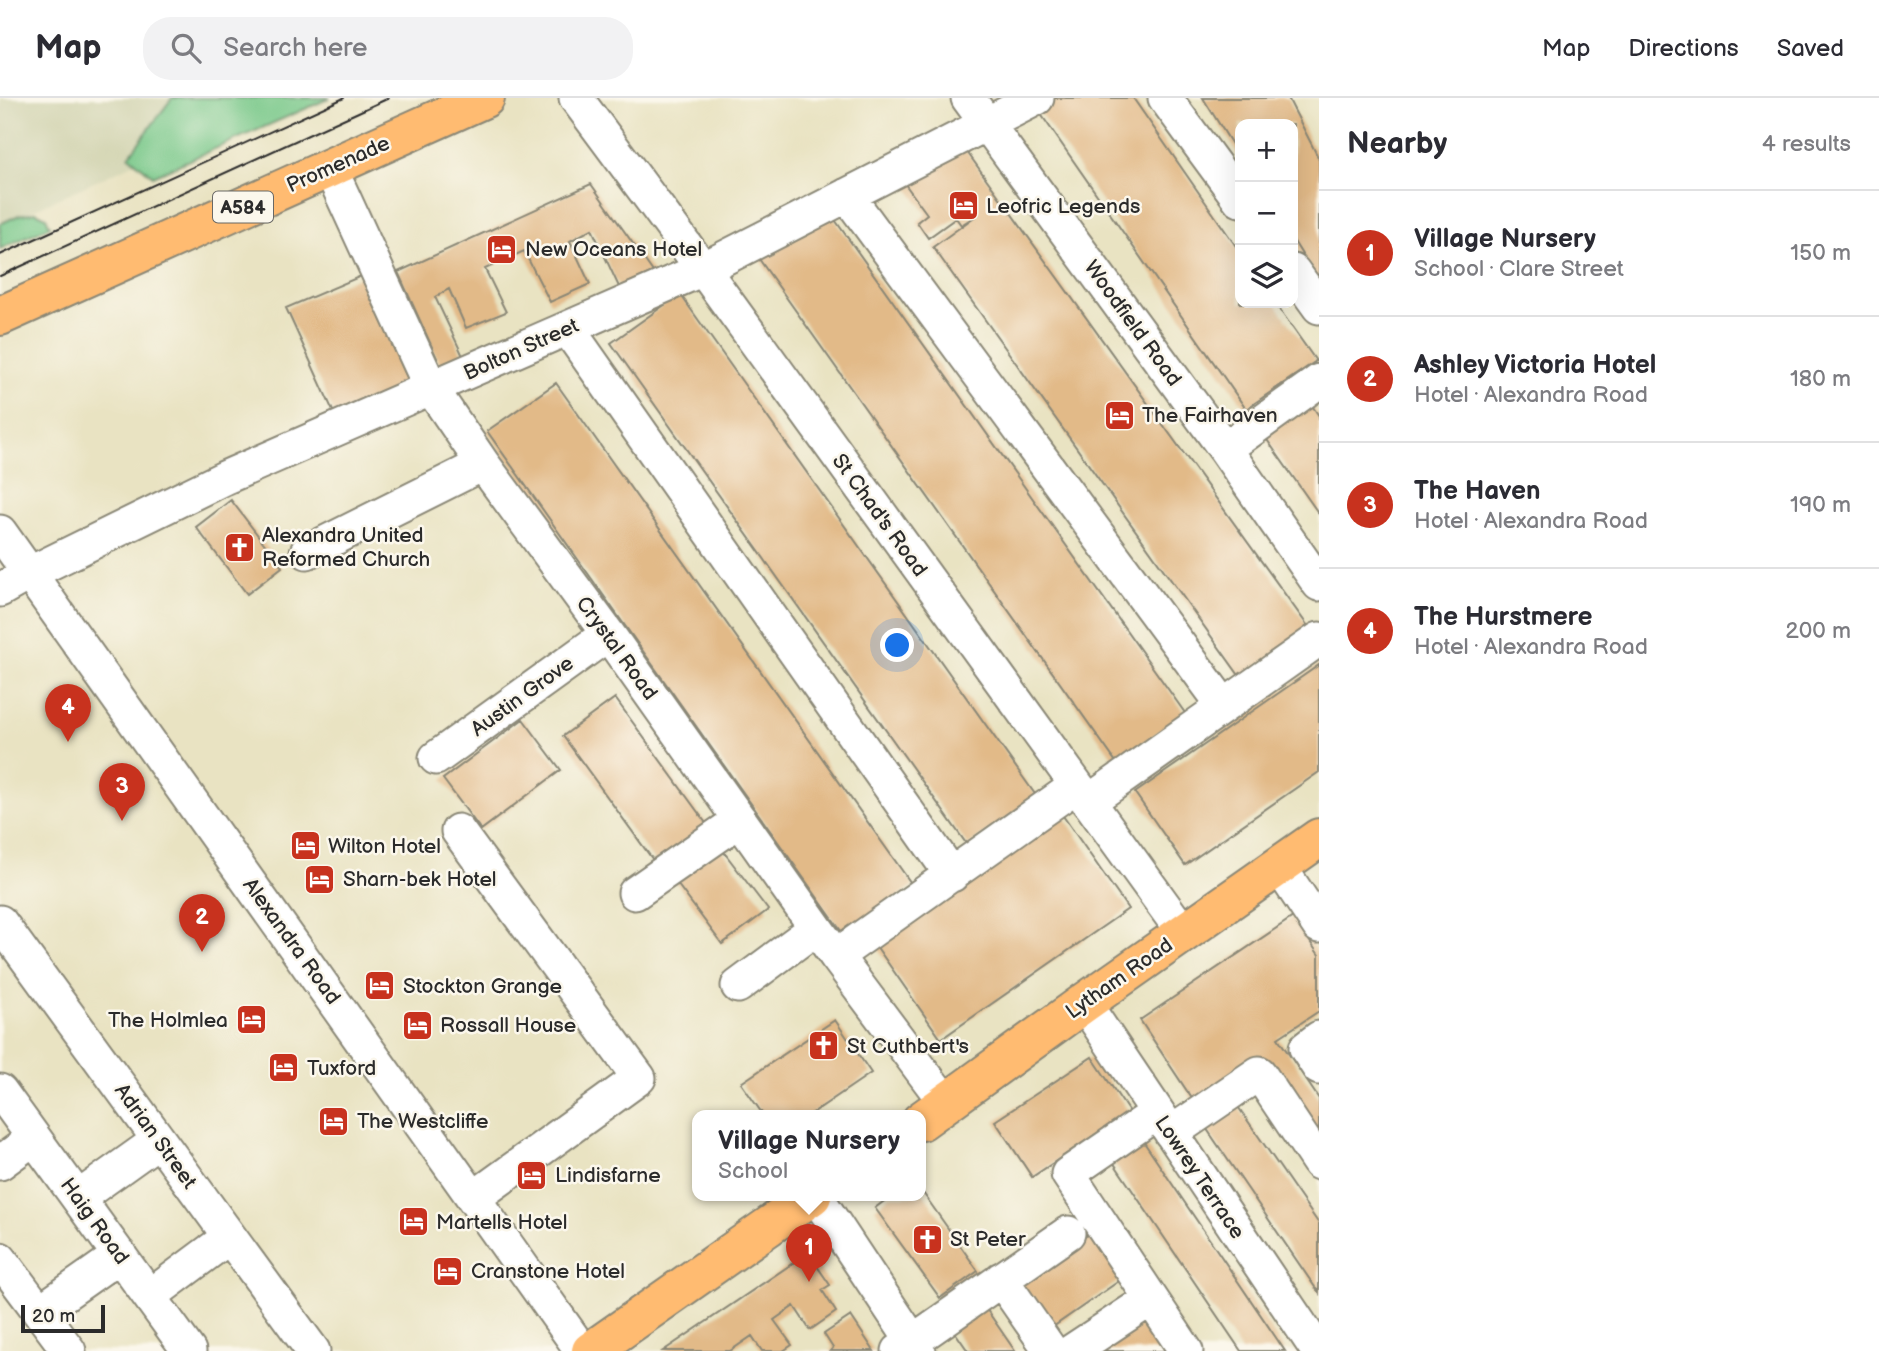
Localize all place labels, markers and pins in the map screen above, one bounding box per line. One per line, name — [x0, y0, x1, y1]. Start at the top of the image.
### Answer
hotel icon: Leofric Legends — [946, 189, 980, 223]
place label: Leofric Legends — [986, 194, 1140, 219]
hotel icon: New Oceans Hotel — [485, 232, 519, 266]
place label: New Oceans Hotel — [525, 237, 702, 262]
hotel icon: The Fairhaven — [1102, 398, 1136, 432]
place label: The Fairhaven — [1142, 403, 1278, 428]
place label: Alexandra United Reformed Church — [262, 523, 430, 572]
church icon: Alexandra United Reformed Church — [222, 530, 256, 564]
pin: 4 — [45, 684, 91, 742]
pin: 3 — [99, 763, 145, 821]
hotel icon: Wilton Hotel — [288, 829, 322, 863]
place label: Wilton Hotel — [328, 834, 441, 859]
hotel icon: Sharn-bek Hotel — [303, 862, 337, 896]
place label: Sharn-bek Hotel — [343, 867, 497, 892]
pin: 2 — [179, 894, 225, 952]
hotel icon: Stockton Grange — [363, 969, 397, 1003]
place label: Stockton Grange — [403, 974, 562, 999]
hotel icon: The Holmlea — [234, 1003, 268, 1037]
place label: The Holmlea — [108, 1008, 228, 1033]
hotel icon: Rossall House — [400, 1008, 434, 1042]
place label: Rossall House — [440, 1013, 576, 1038]
church icon: St Cuthbert's — [807, 1029, 841, 1063]
place label: St Cuthbert's — [847, 1034, 969, 1059]
hotel icon: Tuxford — [267, 1051, 301, 1085]
place label: Tuxford — [307, 1056, 376, 1081]
hotel icon: The Westcliffe — [317, 1104, 351, 1138]
place label: The Westcliffe — [357, 1109, 488, 1134]
hotel icon: Lindisfarne — [515, 1158, 549, 1192]
place label: Lindisfarne — [555, 1163, 661, 1188]
hotel icon: Martells Hotel — [396, 1205, 430, 1239]
place label: Martells Hotel — [436, 1210, 568, 1235]
church icon: St Peter — [910, 1222, 944, 1256]
pin: 1 — [786, 1224, 832, 1282]
place label: St Peter — [950, 1227, 1026, 1252]
hotel icon: Cranstone Hotel — [431, 1254, 465, 1288]
place label: Cranstone Hotel — [471, 1259, 625, 1284]

